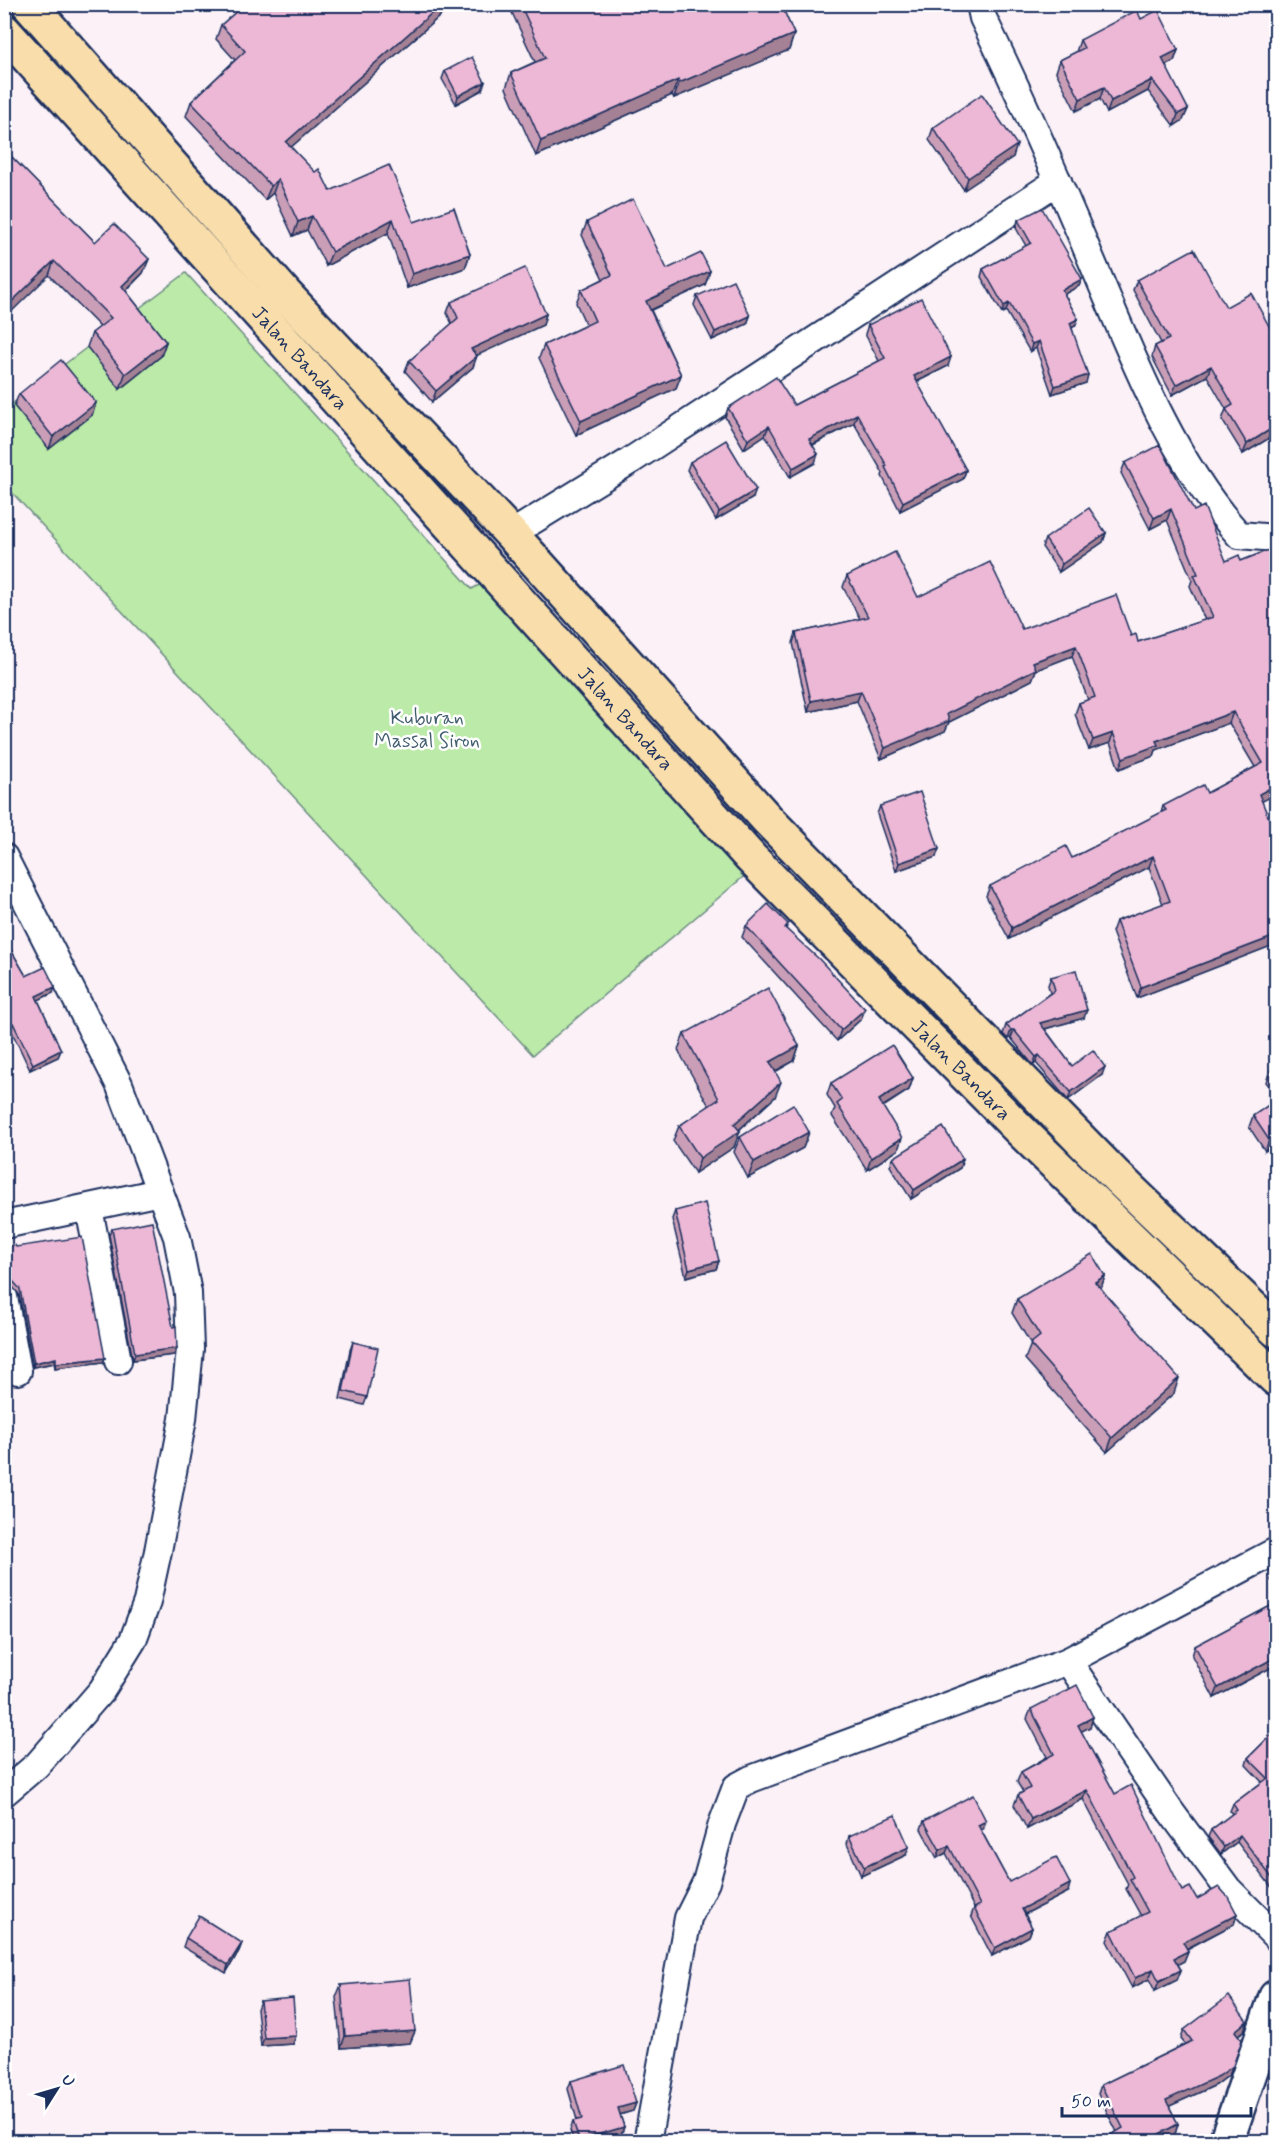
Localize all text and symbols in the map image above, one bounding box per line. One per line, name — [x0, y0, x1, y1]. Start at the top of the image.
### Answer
street label: Jalan Bandara — [245, 300, 354, 416]
street label: Jalan Bandara — [571, 661, 680, 777]
park label: Kuburan Massal Siron — [374, 705, 480, 755]
street label: Jalan Bandara — [905, 1014, 1017, 1127]
north arrow — [27, 2059, 87, 2119]
text: U — [56, 2070, 79, 2091]
scale bar — [1062, 2080, 1251, 2118]
text: 50 m — [1071, 2090, 1111, 2114]

